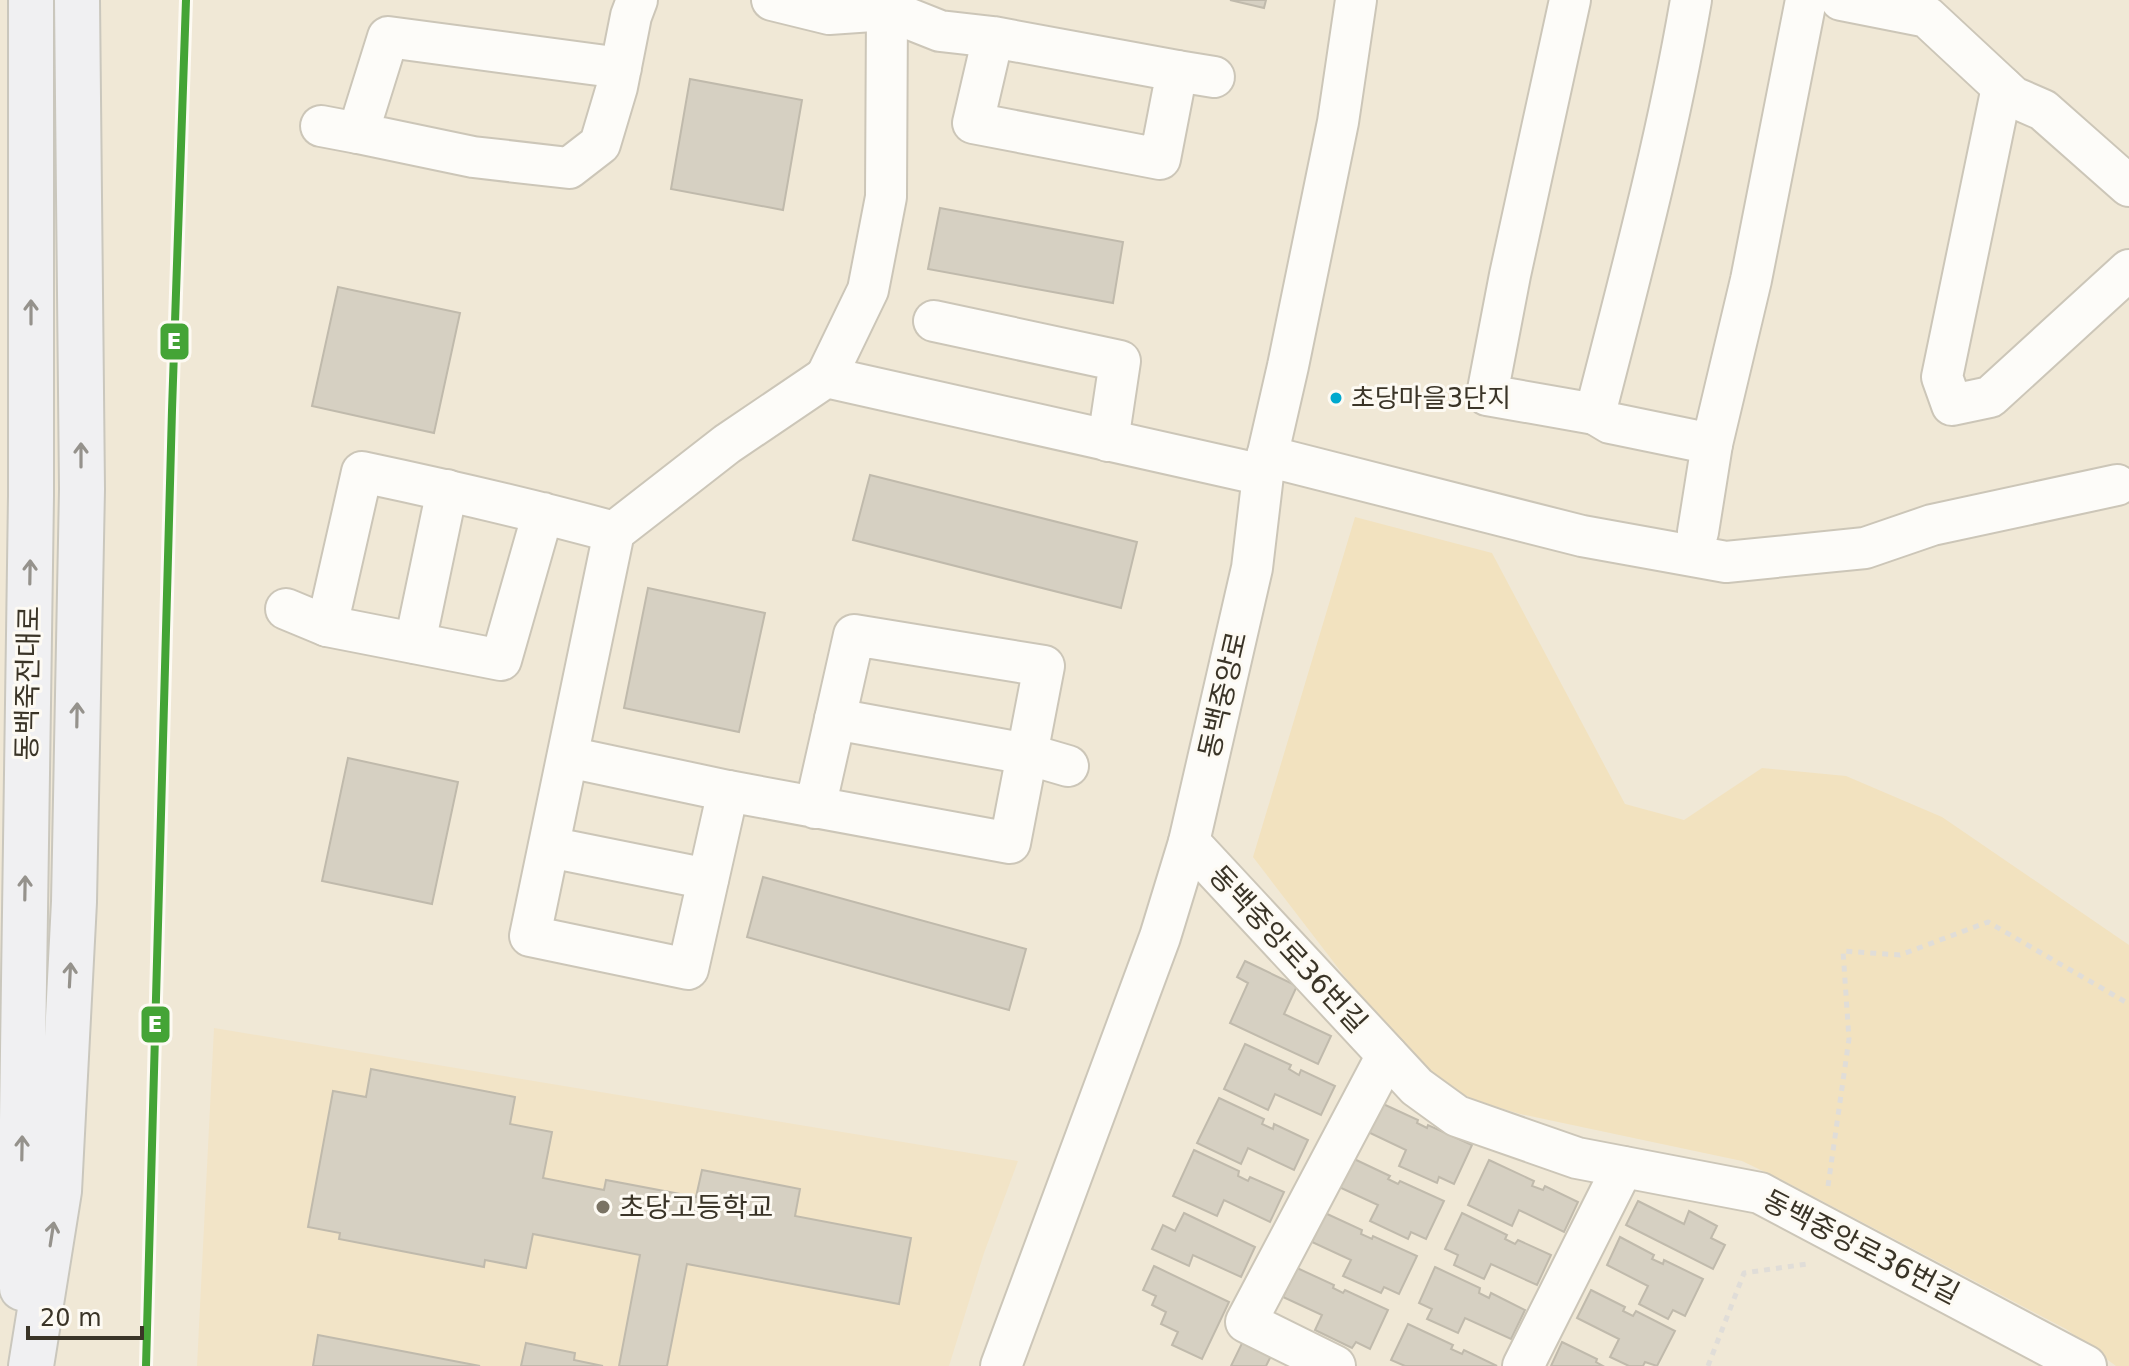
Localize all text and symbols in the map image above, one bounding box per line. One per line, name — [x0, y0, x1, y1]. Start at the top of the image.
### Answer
one-way arrow — [23, 299, 39, 326]
line badge: E — [159, 322, 190, 361]
text: E — [166, 329, 182, 354]
place label: 초당마을3단지 — [1351, 383, 1511, 413]
marker: 초당마을3단지 — [1328, 390, 1344, 406]
one-way arrow — [73, 442, 89, 469]
one-way arrow — [22, 559, 38, 586]
street label: 동백죽전대로 — [10, 605, 46, 761]
street label: 동백중앙로 — [1192, 629, 1254, 761]
one-way arrow — [70, 702, 85, 729]
street label: 동백중앙로36번길 — [1202, 859, 1374, 1039]
one-way arrow — [18, 875, 33, 902]
one-way arrow — [63, 962, 78, 988]
line badge: E — [140, 1005, 171, 1044]
text: E — [147, 1012, 163, 1037]
one-way arrow — [14, 1135, 29, 1162]
street label: 동백중앙로36번길 — [1757, 1183, 1965, 1311]
place label: 초당고등학교 — [619, 1191, 774, 1224]
marker: 초당고등학교 — [594, 1198, 612, 1216]
one-way arrow — [45, 1221, 60, 1247]
scale bar — [28, 1290, 142, 1340]
text: 20 m — [40, 1304, 102, 1332]

